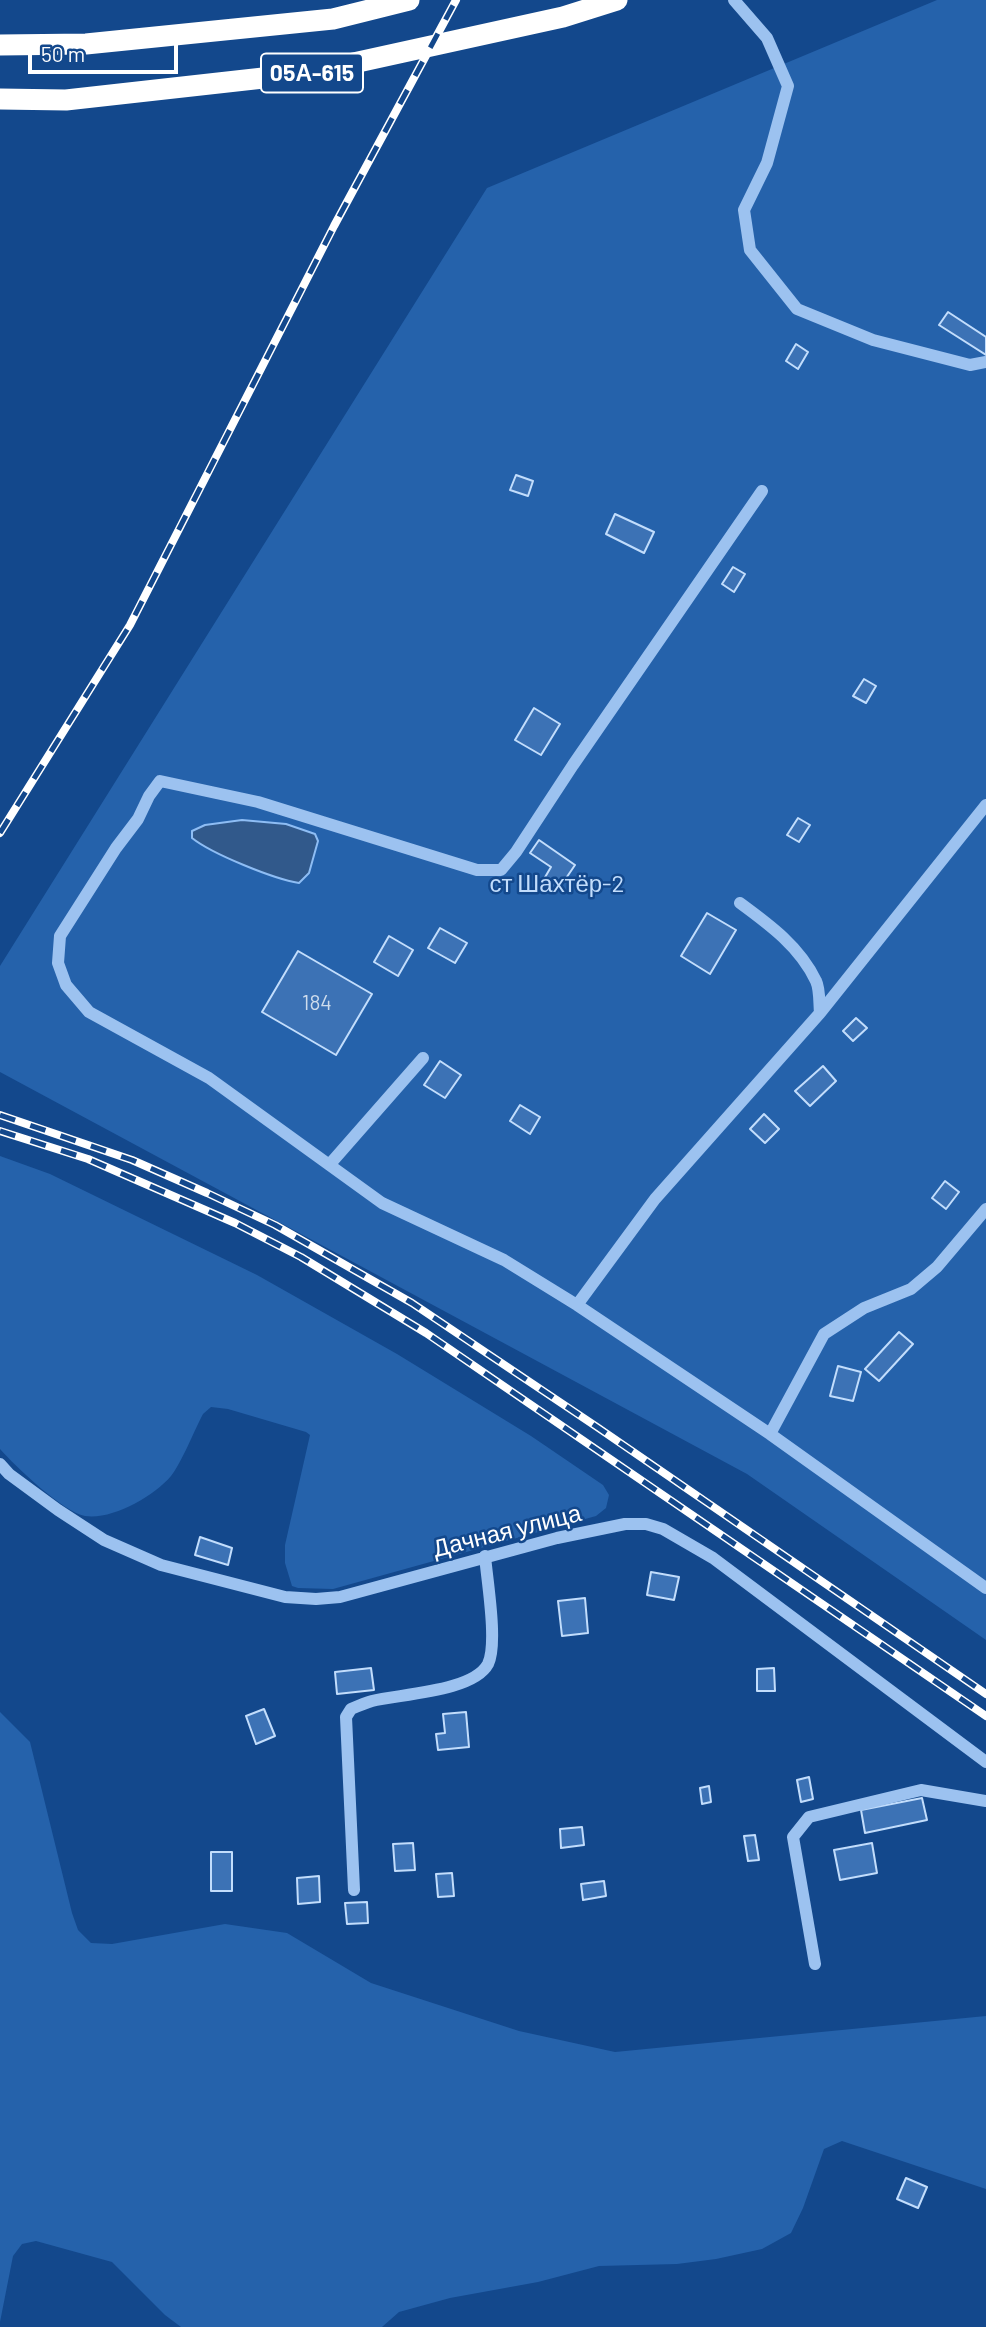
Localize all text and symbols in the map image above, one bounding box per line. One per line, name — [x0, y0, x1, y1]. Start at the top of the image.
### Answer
scale bar — [32, 28, 182, 72]
text: 50 m — [41, 41, 85, 66]
road number: 05А-615 — [261, 54, 363, 92]
park label: ст Шахтёр-2 — [490, 870, 624, 898]
house number: 184 — [302, 990, 332, 1016]
street label: Дачная улица — [430, 1499, 584, 1563]

